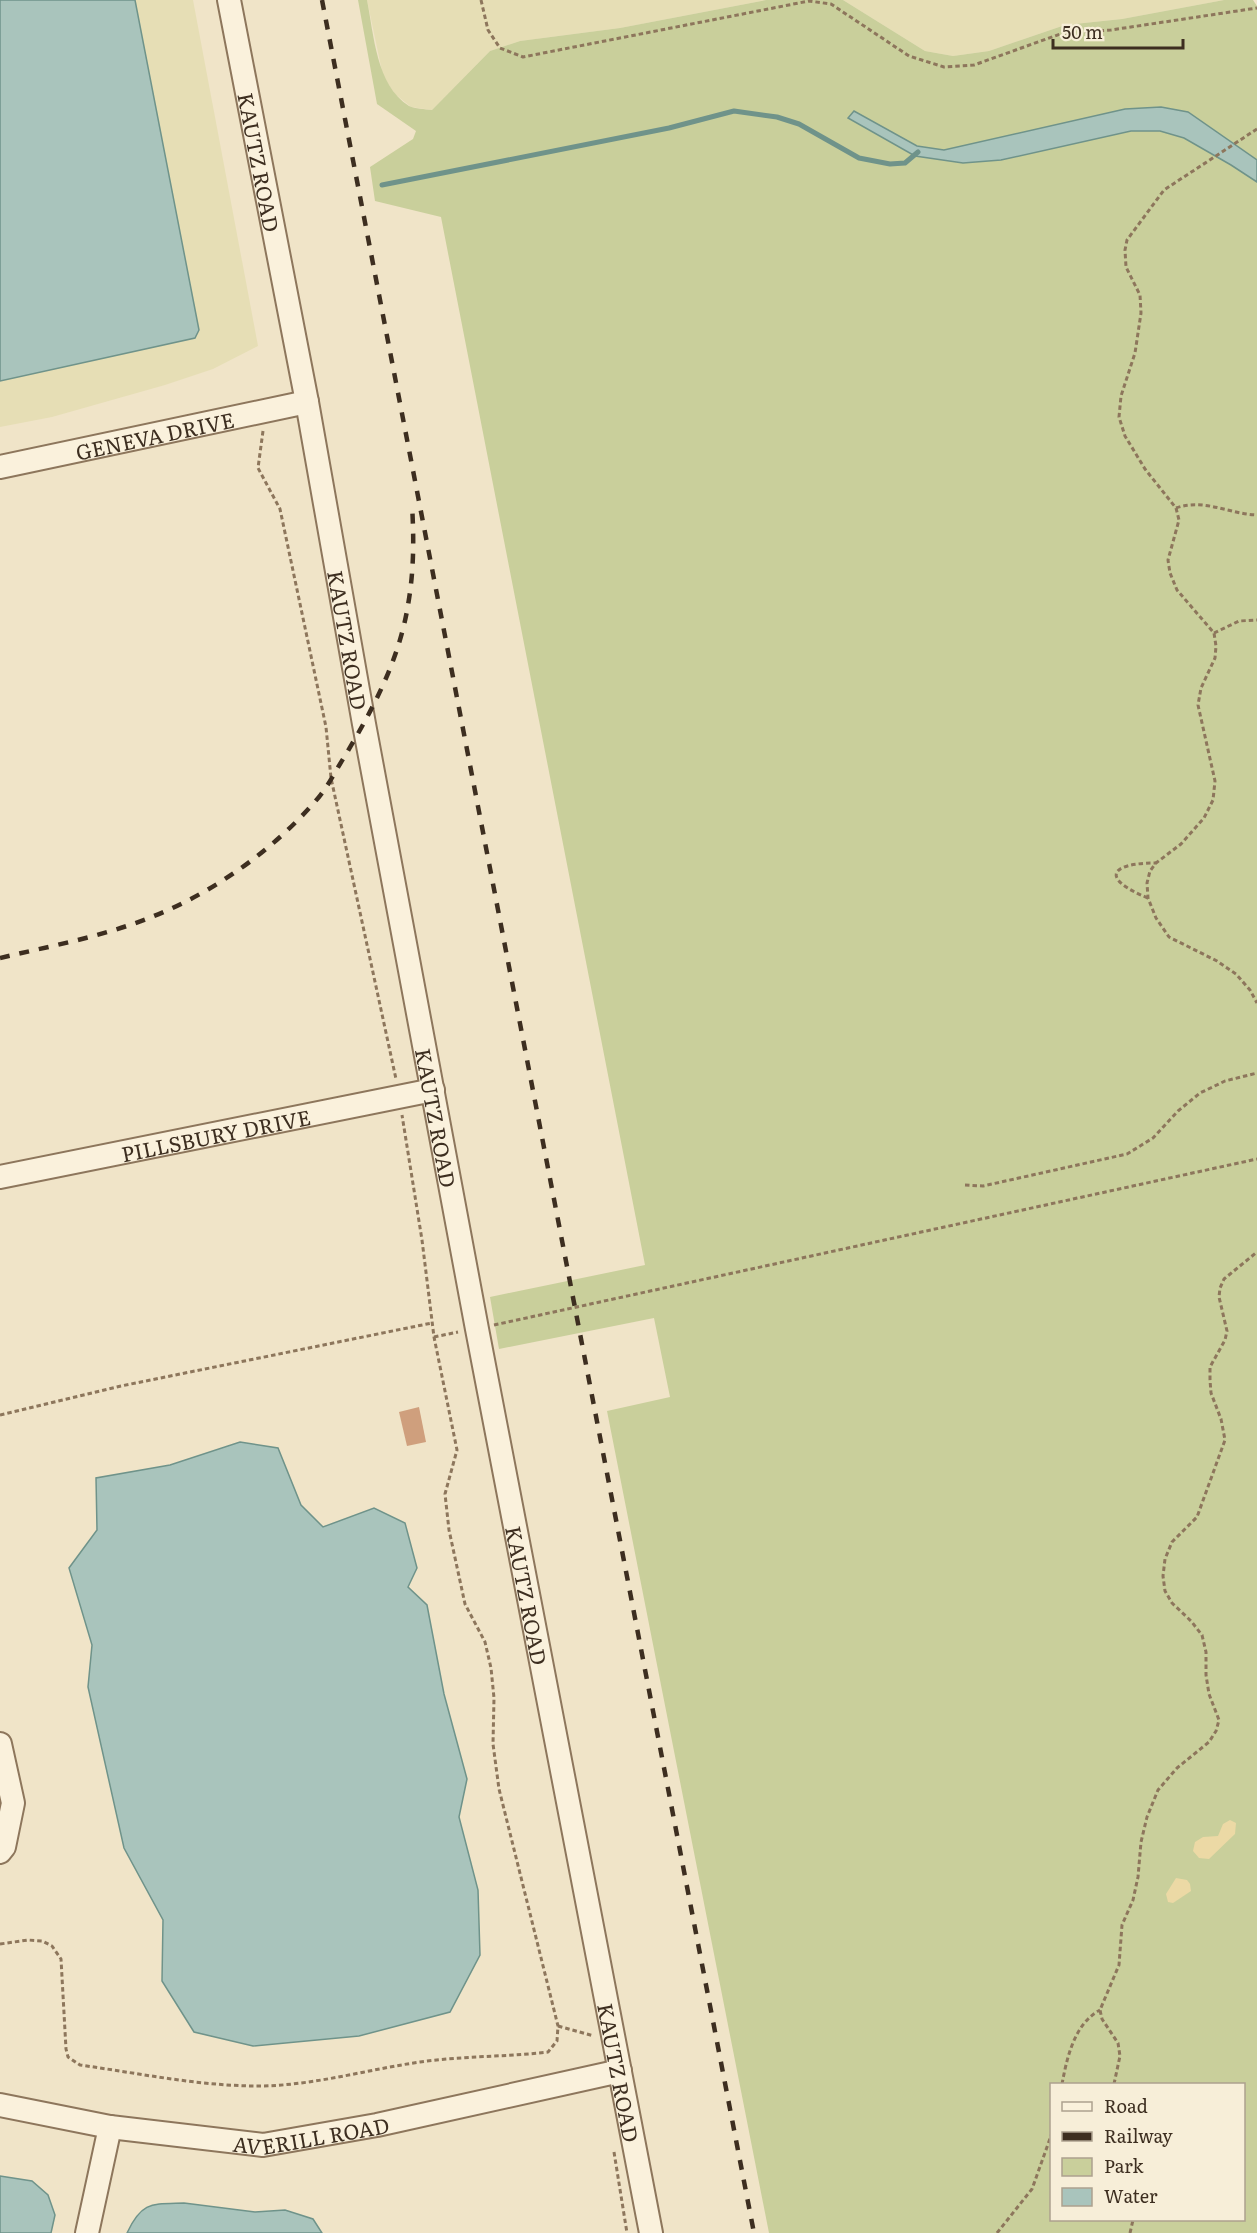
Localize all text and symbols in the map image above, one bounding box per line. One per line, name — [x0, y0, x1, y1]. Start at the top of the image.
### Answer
scale bar — [1053, 12, 1184, 50]
text: 50 m — [1062, 18, 1103, 45]
street label: KAUTZ ROAD — [232, 90, 289, 234]
street label: GENEVA DRIVE — [72, 402, 237, 466]
street label: KAUTZ ROAD — [322, 568, 377, 712]
street label: KAUTZ ROAD — [409, 1045, 466, 1190]
street label: PILLSBURY DRIVE — [118, 1100, 313, 1168]
street label: KAUTZ ROAD — [500, 1523, 557, 1667]
street label: KAUTZ ROAD — [592, 2000, 649, 2145]
legend — [1050, 2083, 1245, 2221]
text: Road — [1104, 2092, 1148, 2119]
street label: AVERILL ROAD — [231, 2107, 392, 2161]
text: Railway — [1104, 2122, 1173, 2149]
text: Park — [1104, 2152, 1145, 2179]
text: Water — [1104, 2182, 1158, 2209]

